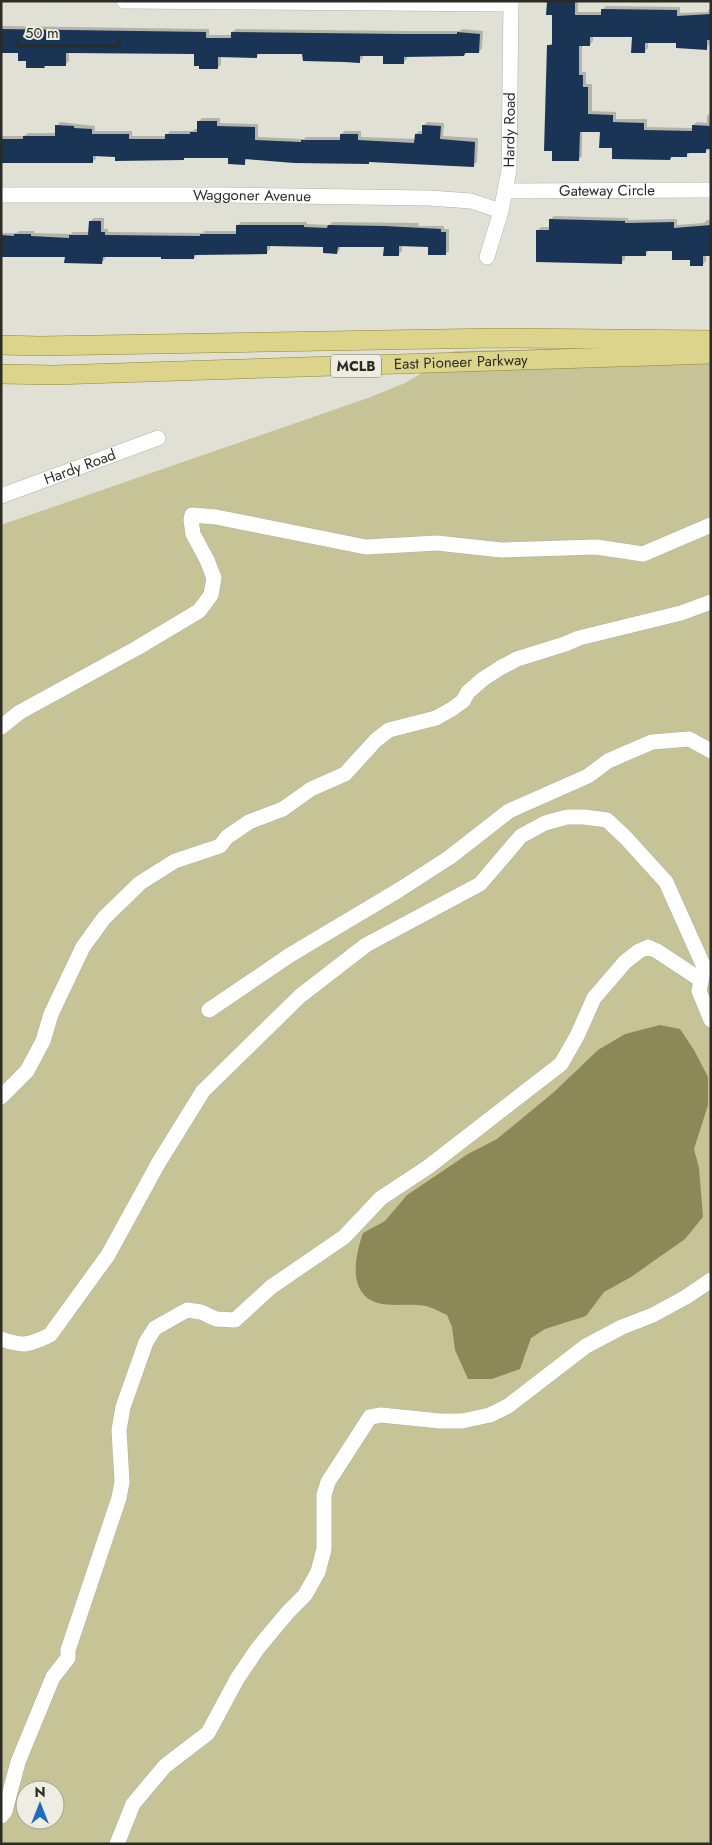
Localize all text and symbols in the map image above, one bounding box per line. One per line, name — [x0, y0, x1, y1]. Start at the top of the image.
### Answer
scale bar — [18, 15, 119, 47]
text: 50 m — [25, 22, 59, 44]
street label: Hardy Road — [498, 92, 521, 168]
street label: Gateway Circle — [559, 179, 655, 202]
street label: Waggoner Avenue — [193, 184, 311, 207]
street label: East Pioneer Parkway — [393, 349, 528, 375]
road number: MCLB — [331, 354, 381, 378]
street label: Hardy Road — [41, 444, 119, 490]
north arrow — [15, 1780, 65, 1830]
text: N — [34, 1782, 46, 1802]

